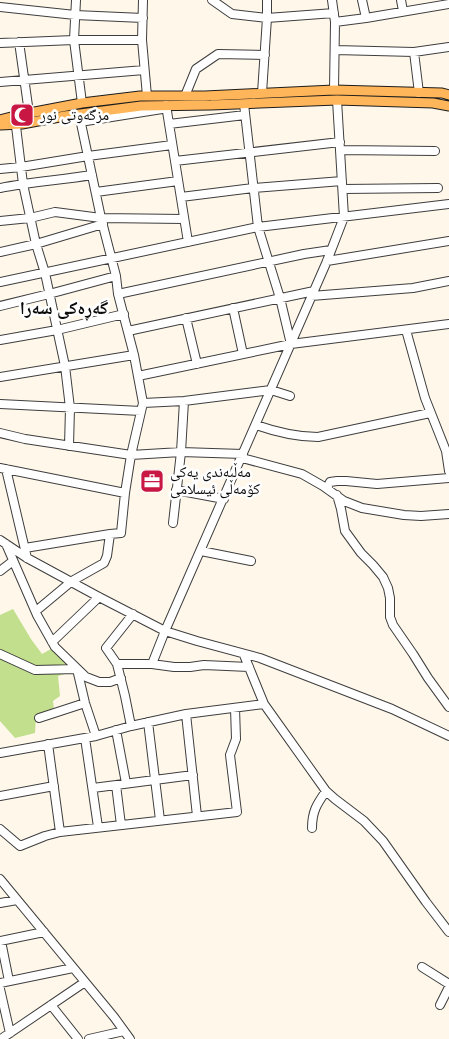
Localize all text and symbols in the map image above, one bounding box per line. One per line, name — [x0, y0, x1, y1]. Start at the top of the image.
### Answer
mosque icon: مزگەوتی نور — [9, 102, 35, 128]
place label: مزگەوتی نور — [39, 106, 109, 125]
district label: گەڕەکی سەرا — [20, 297, 108, 321]
place label: مەڵبەندی یەکی کۆمەڵی ئیسلامی — [170, 462, 260, 499]
office icon: مەڵبەندی یەکی کۆمەڵی ئیسلامی — [139, 468, 165, 494]

